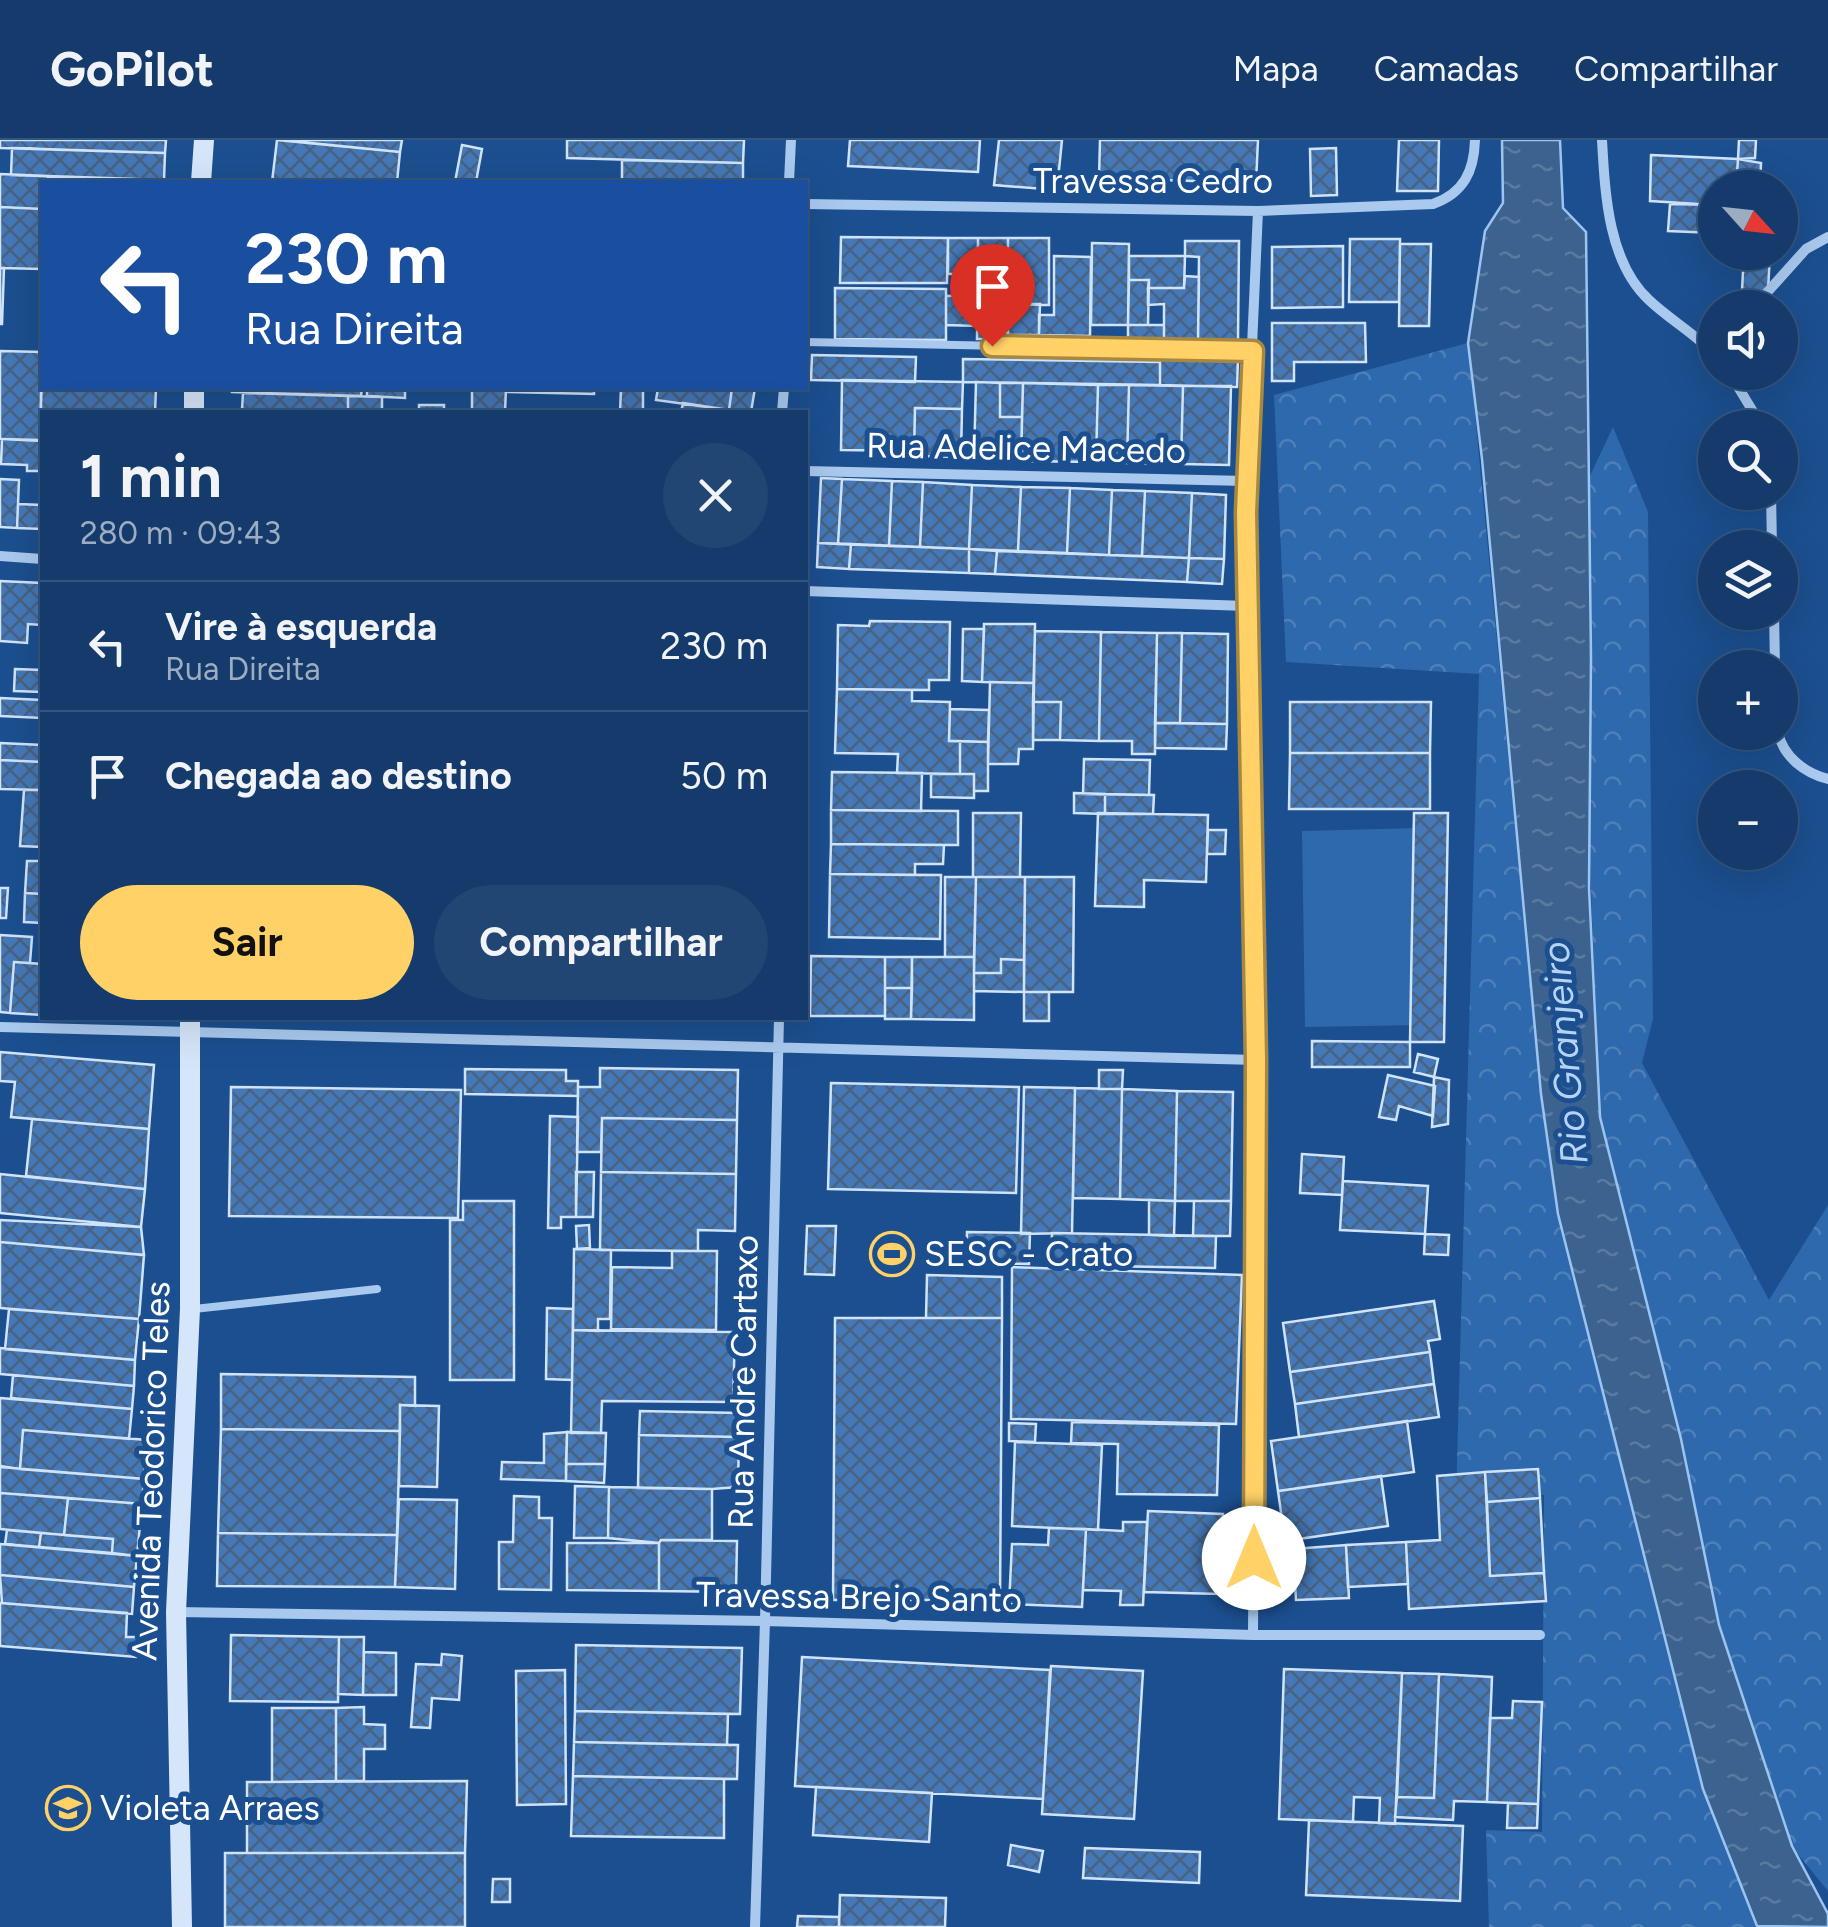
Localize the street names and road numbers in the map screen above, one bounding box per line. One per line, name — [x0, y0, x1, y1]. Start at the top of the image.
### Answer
street label: Travessa Cedro — [1033, 160, 1273, 202]
street label: Rua Adelice Macedo — [866, 424, 1186, 472]
street label: Rua Andre Cartaxo — [719, 1235, 767, 1529]
street label: Avenida Teodorico Teles — [123, 1281, 179, 1661]
street label: Travessa Brejo Santo — [696, 1573, 1022, 1621]

